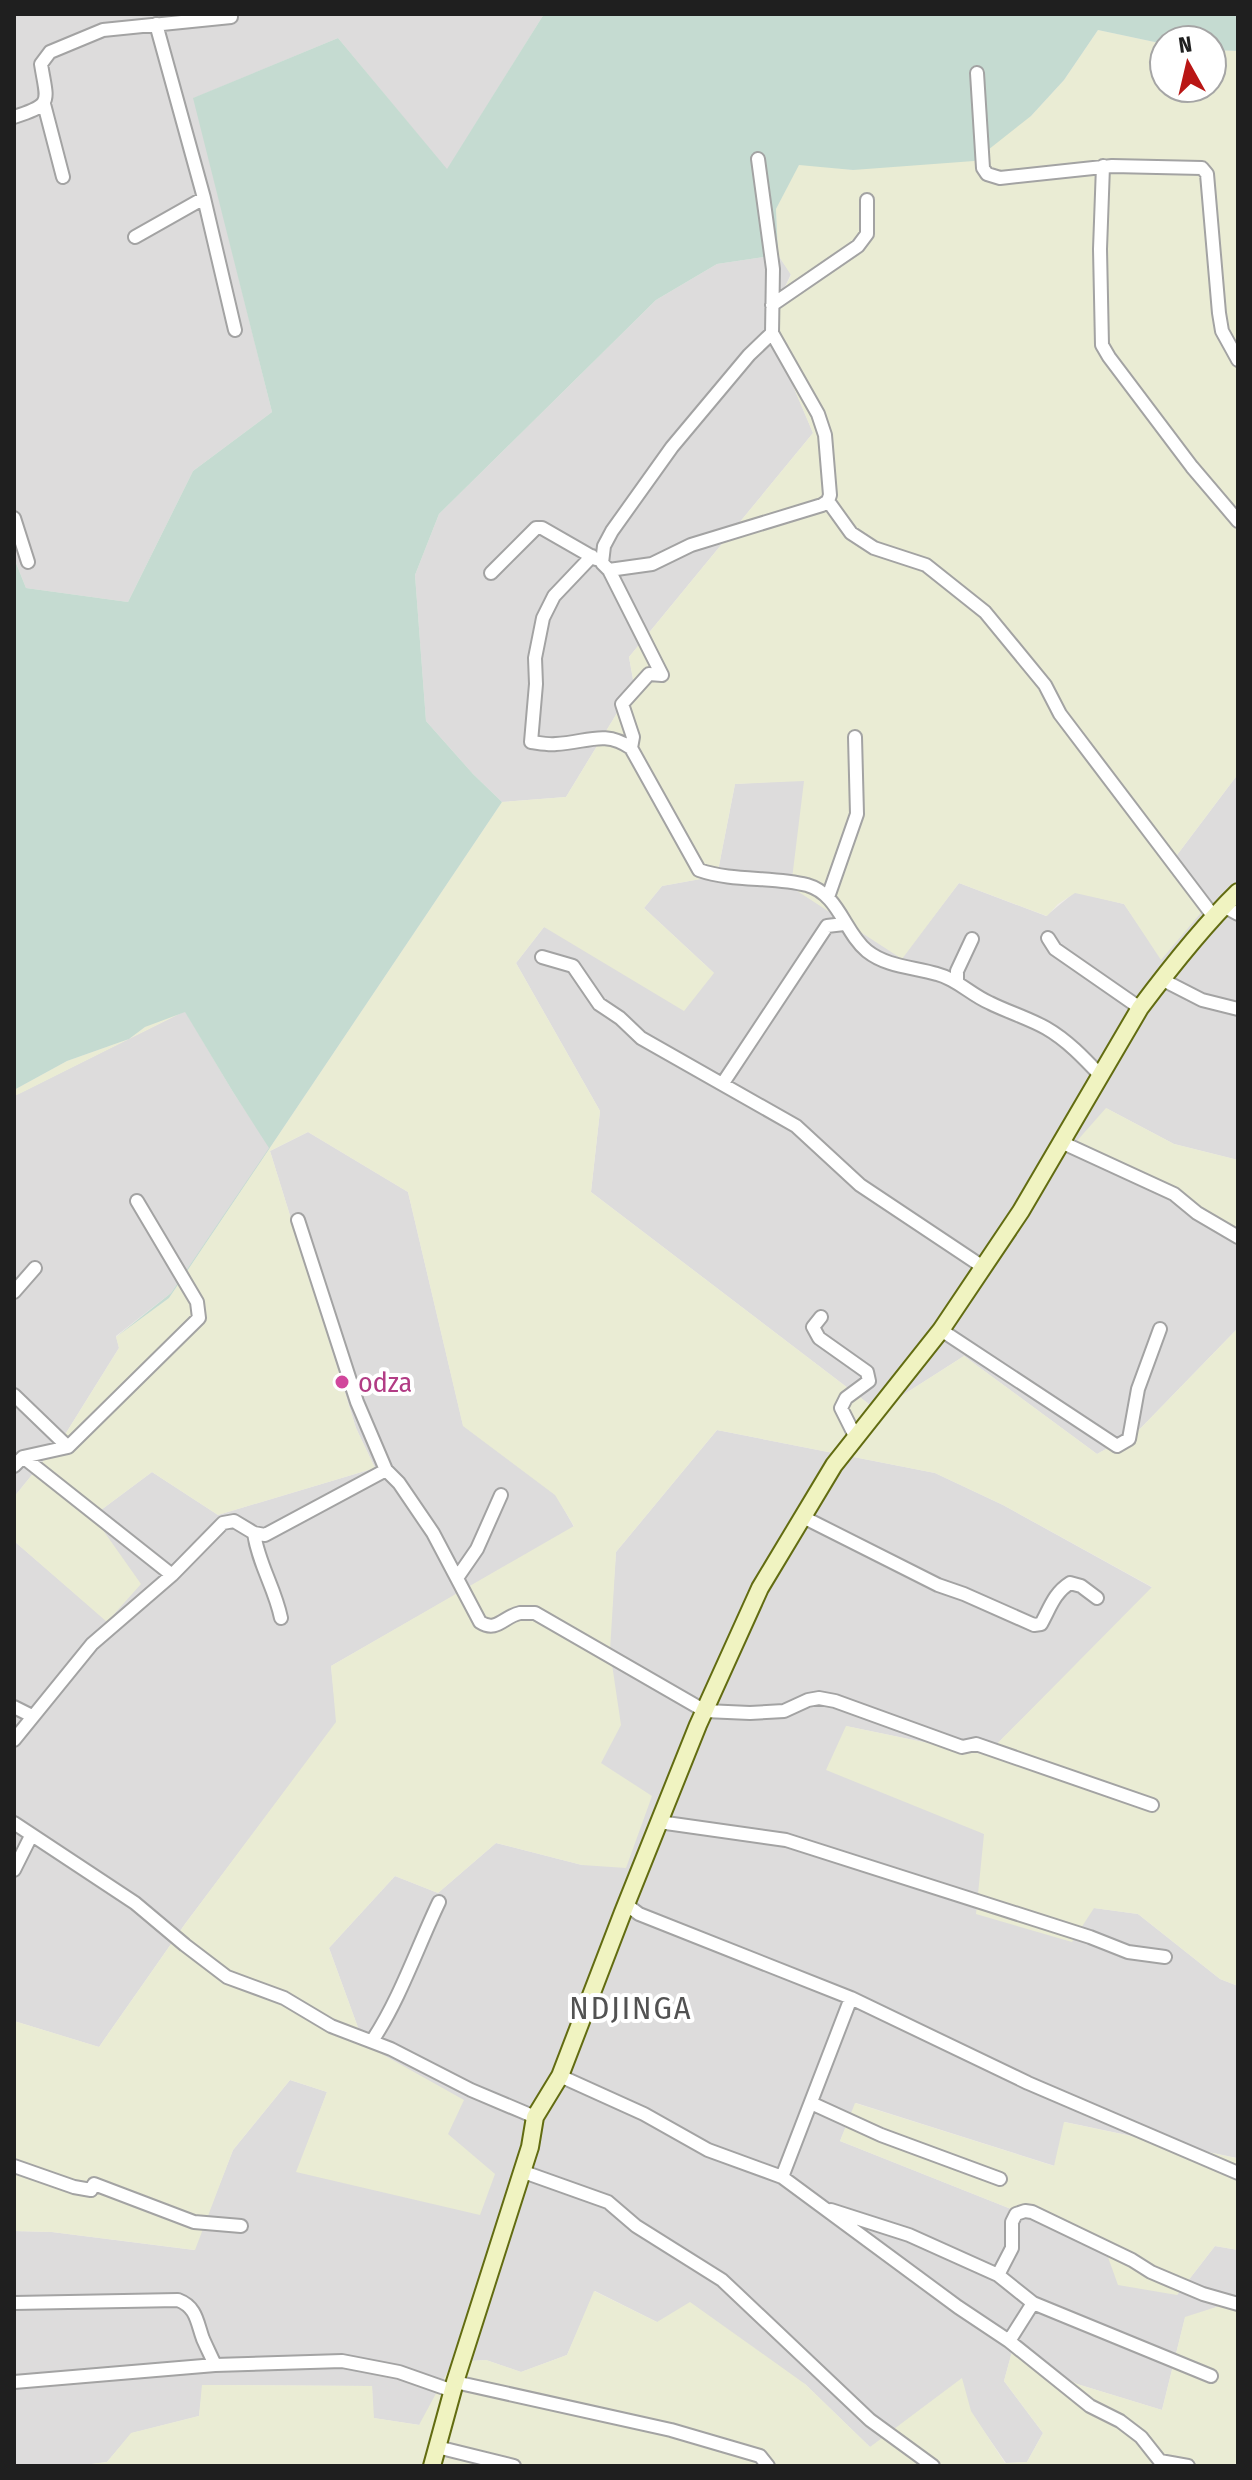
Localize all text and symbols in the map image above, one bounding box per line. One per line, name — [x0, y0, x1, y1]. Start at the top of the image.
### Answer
north arrow — [1148, 24, 1228, 104]
text: N — [1177, 30, 1194, 59]
place label: odza — [358, 1366, 412, 1399]
marker: odza — [333, 1373, 351, 1391]
district label: NDJINGA — [569, 1989, 693, 2027]

